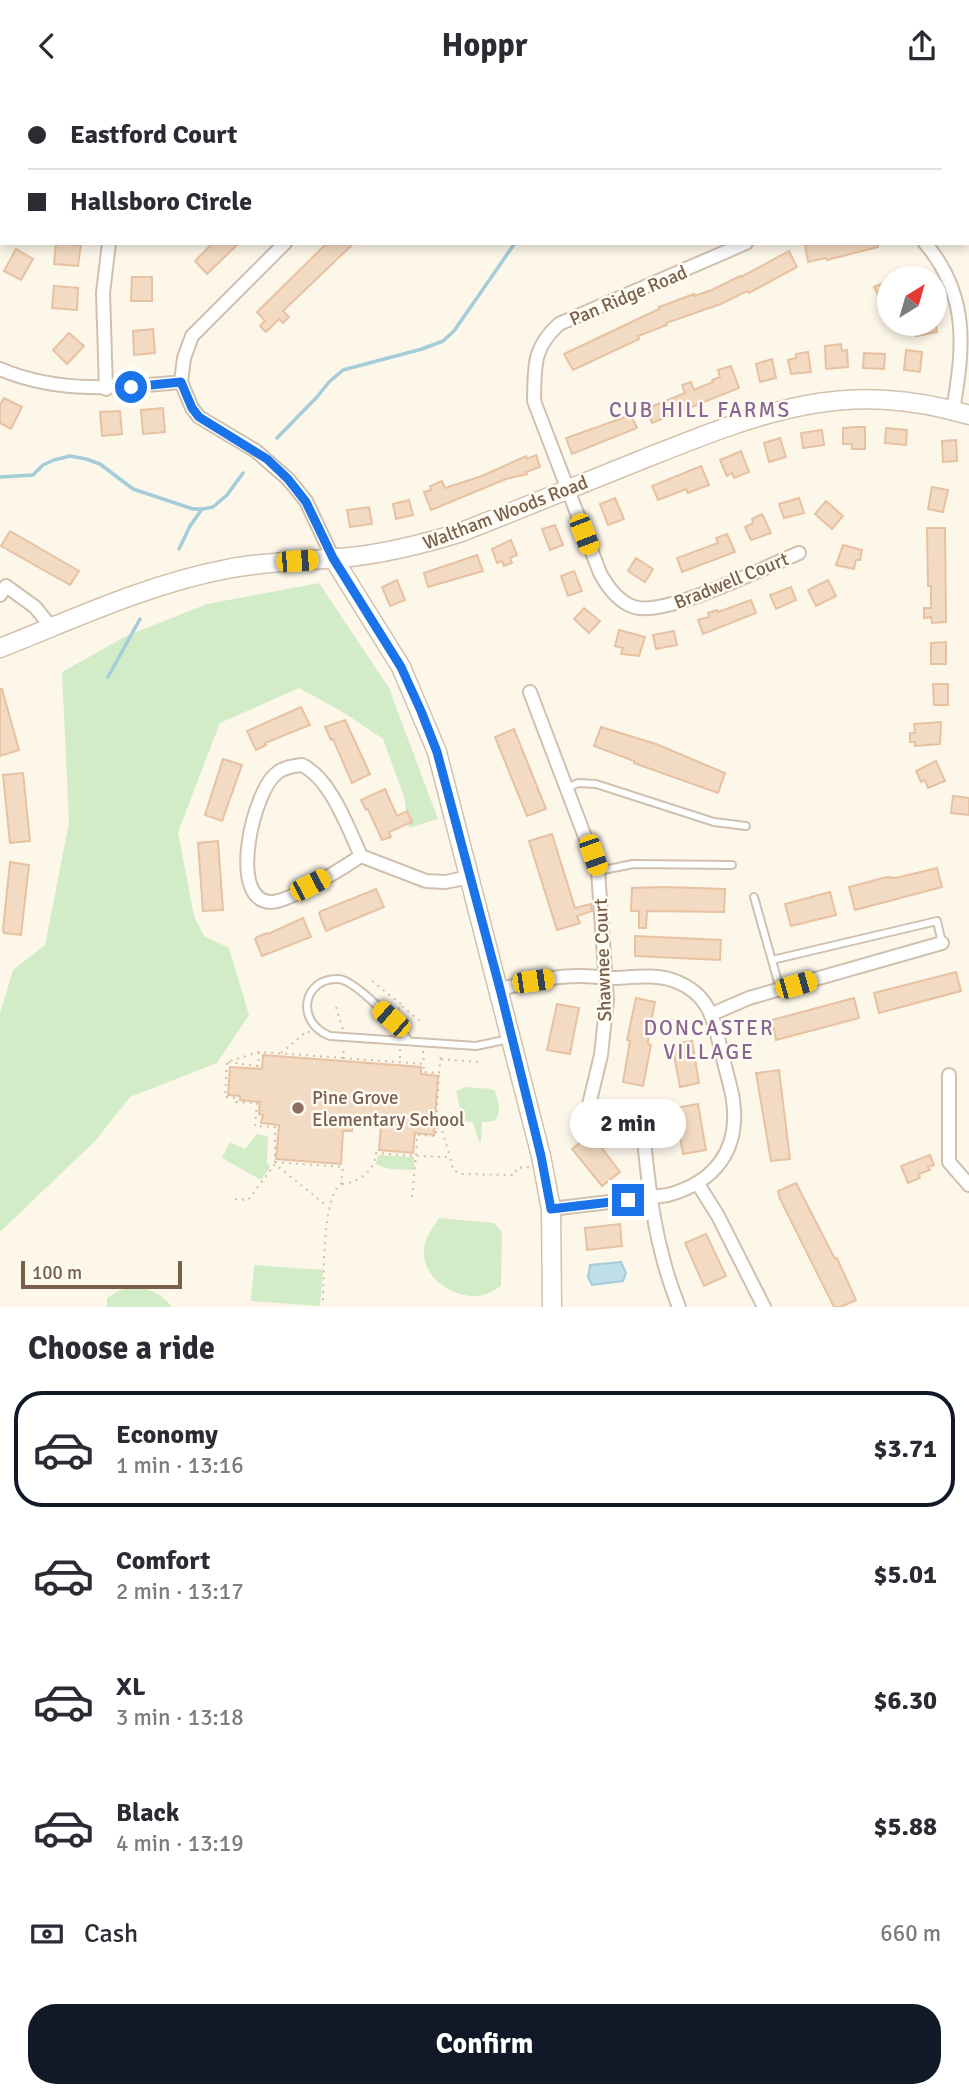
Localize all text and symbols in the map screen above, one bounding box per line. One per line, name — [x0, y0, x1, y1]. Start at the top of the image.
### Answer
text: Hoppr — [442, 26, 527, 65]
icon: back — [28, 27, 66, 65]
icon: share — [903, 27, 941, 65]
text: Eastford Court — [70, 119, 237, 151]
text: Hallsboro Circle — [70, 186, 252, 218]
street label: Pan Ridge Road — [566, 260, 691, 331]
north arrow — [877, 266, 947, 336]
map controls — [877, 266, 947, 336]
route start — [115, 371, 147, 403]
district label: CUB HILL FARMS — [609, 397, 791, 423]
street label: Waltham Woods Road — [420, 470, 591, 555]
car — [567, 511, 602, 557]
street label: Bradwell Court — [671, 547, 792, 615]
car — [276, 549, 319, 573]
car — [577, 832, 610, 878]
car — [287, 866, 334, 904]
street label: Shawnee Court — [589, 898, 617, 1022]
car — [511, 968, 556, 994]
car — [773, 969, 820, 1001]
car — [369, 997, 414, 1041]
district label: DONCASTER VILLAGE — [643, 1015, 775, 1065]
place label: Pine Grove Elementary School — [312, 1086, 465, 1132]
callout: 2 min — [570, 1098, 686, 1147]
marker: Pine Grove Elementary School — [290, 1100, 306, 1116]
text: 2 min — [600, 1109, 656, 1138]
route end — [612, 1184, 644, 1216]
scale bar — [21, 1258, 182, 1290]
text: 100 m — [32, 1261, 82, 1285]
text: Choose a ride — [28, 1329, 215, 1368]
icon: car — [32, 1418, 95, 1481]
text: Economy — [116, 1419, 218, 1451]
text: $3.71 — [873, 1433, 937, 1465]
text: 1 min · 13:16 — [116, 1451, 244, 1480]
icon: car — [32, 1544, 95, 1607]
text: Comfort — [116, 1545, 210, 1577]
text: $5.01 — [873, 1559, 937, 1591]
text: 2 min · 13:17 — [116, 1577, 244, 1606]
icon: car — [32, 1670, 95, 1733]
text: XL — [116, 1671, 146, 1703]
text: $6.30 — [873, 1685, 937, 1717]
text: 3 min · 13:18 — [116, 1703, 244, 1732]
icon: car — [32, 1796, 95, 1859]
text: Black — [116, 1797, 179, 1829]
text: $5.88 — [873, 1811, 937, 1843]
text: 4 min · 13:19 — [116, 1829, 244, 1858]
icon: cash — [28, 1915, 66, 1953]
text: Cash — [84, 1918, 138, 1950]
text: 660 m — [880, 1919, 941, 1948]
button: Confirm — [28, 2004, 941, 2084]

